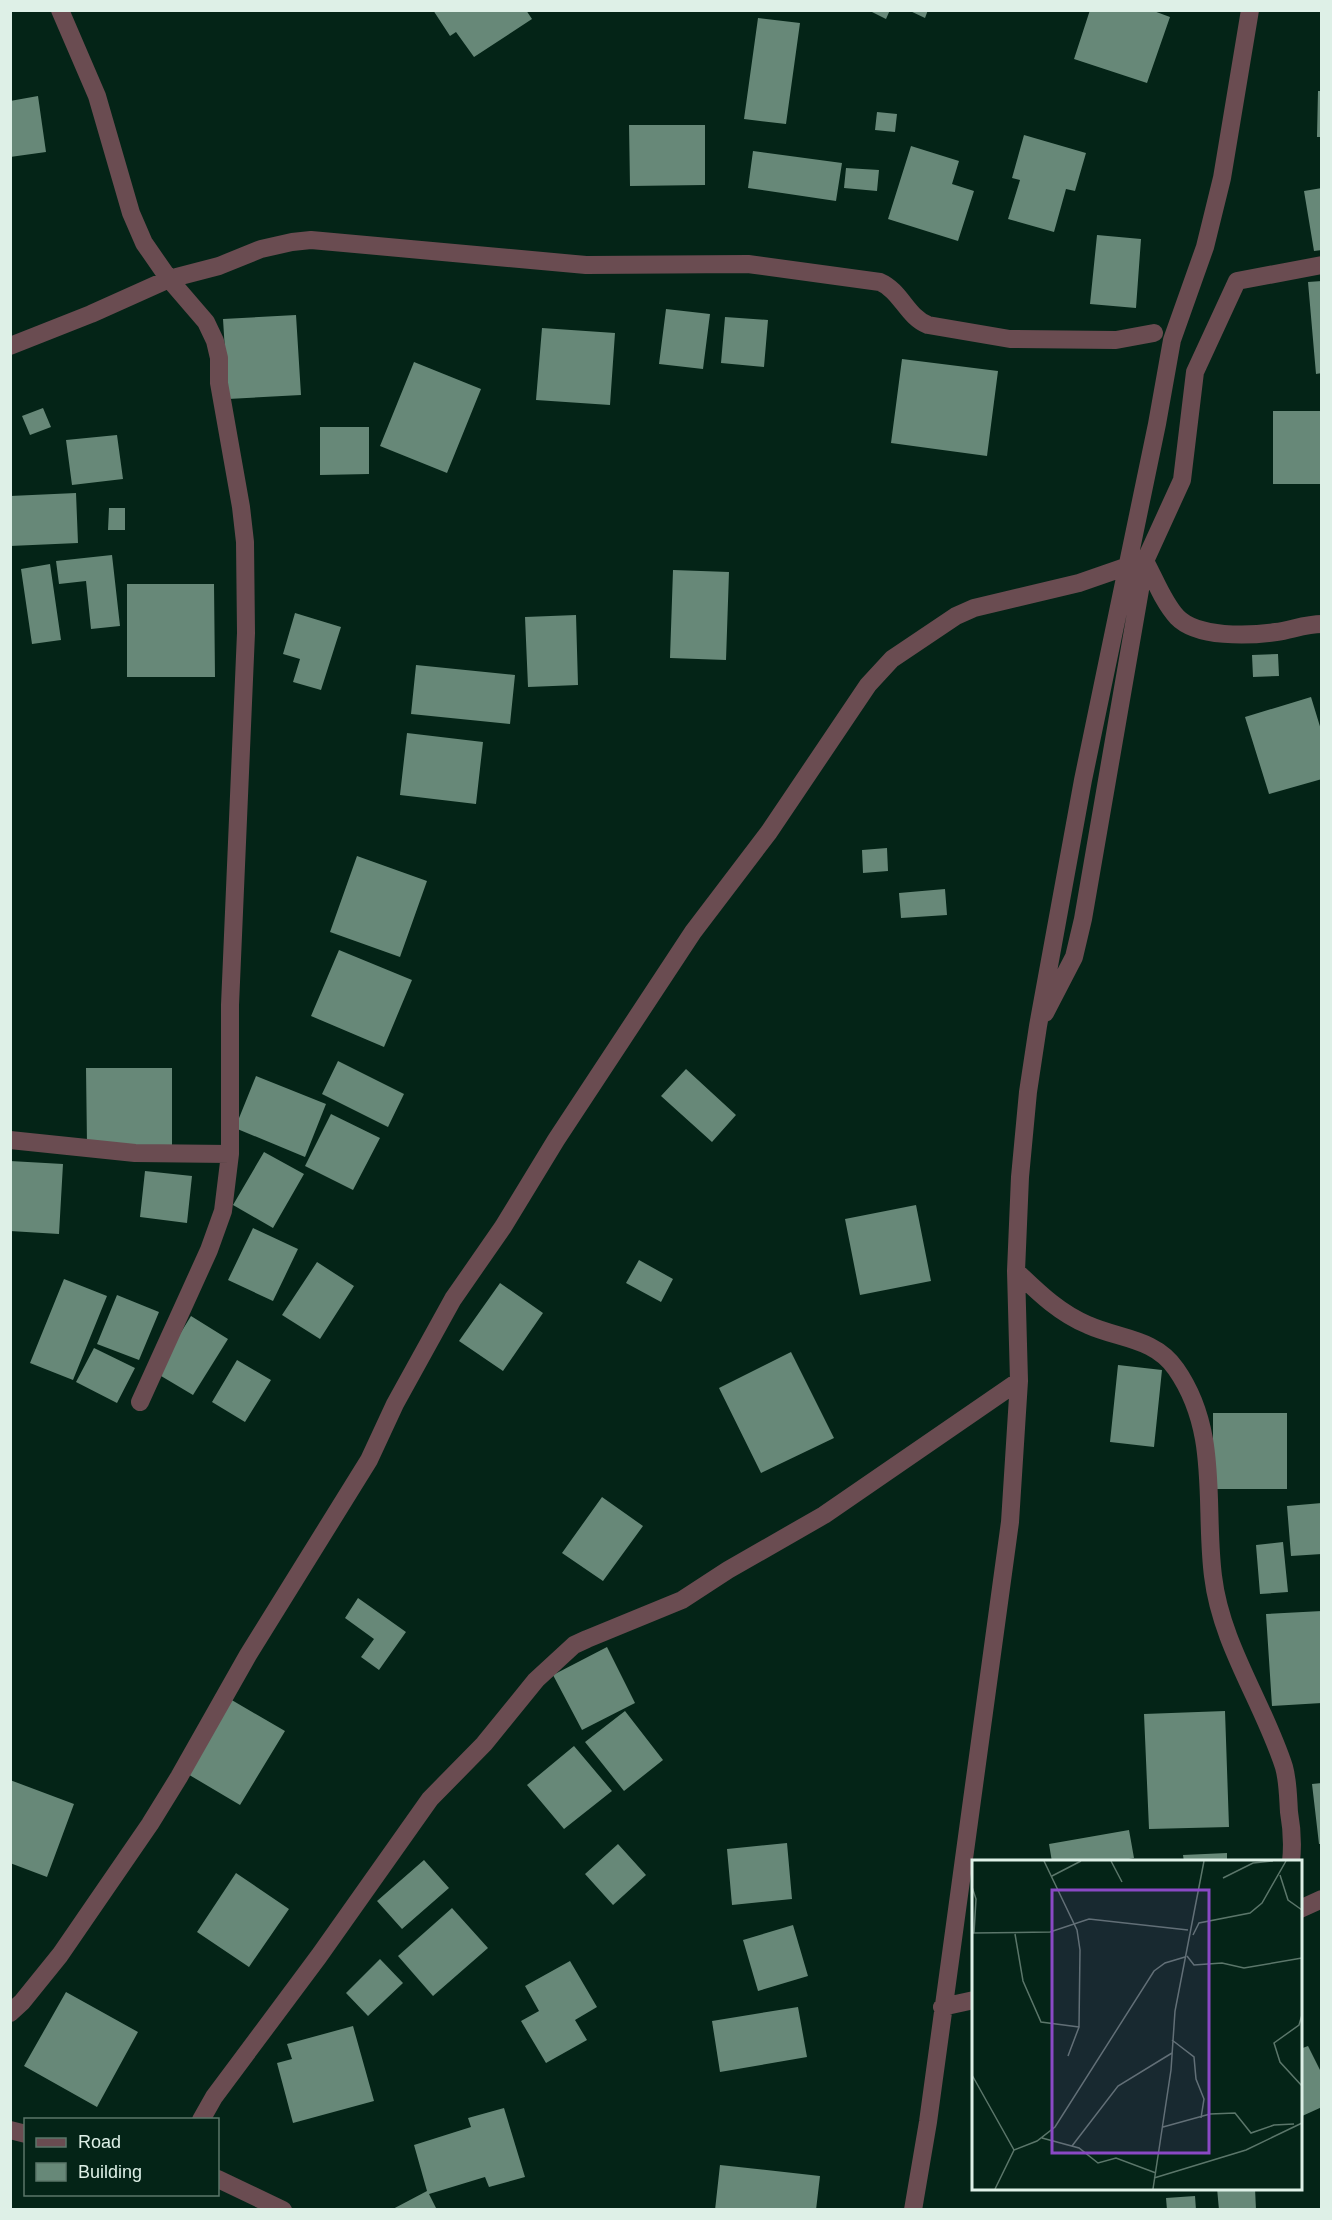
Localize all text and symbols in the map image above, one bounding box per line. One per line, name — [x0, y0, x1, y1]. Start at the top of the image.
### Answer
inset map — [972, 1860, 1302, 2190]
legend — [24, 2118, 219, 2196]
text: Road — [78, 2132, 121, 2152]
text: Building — [78, 2162, 142, 2182]

